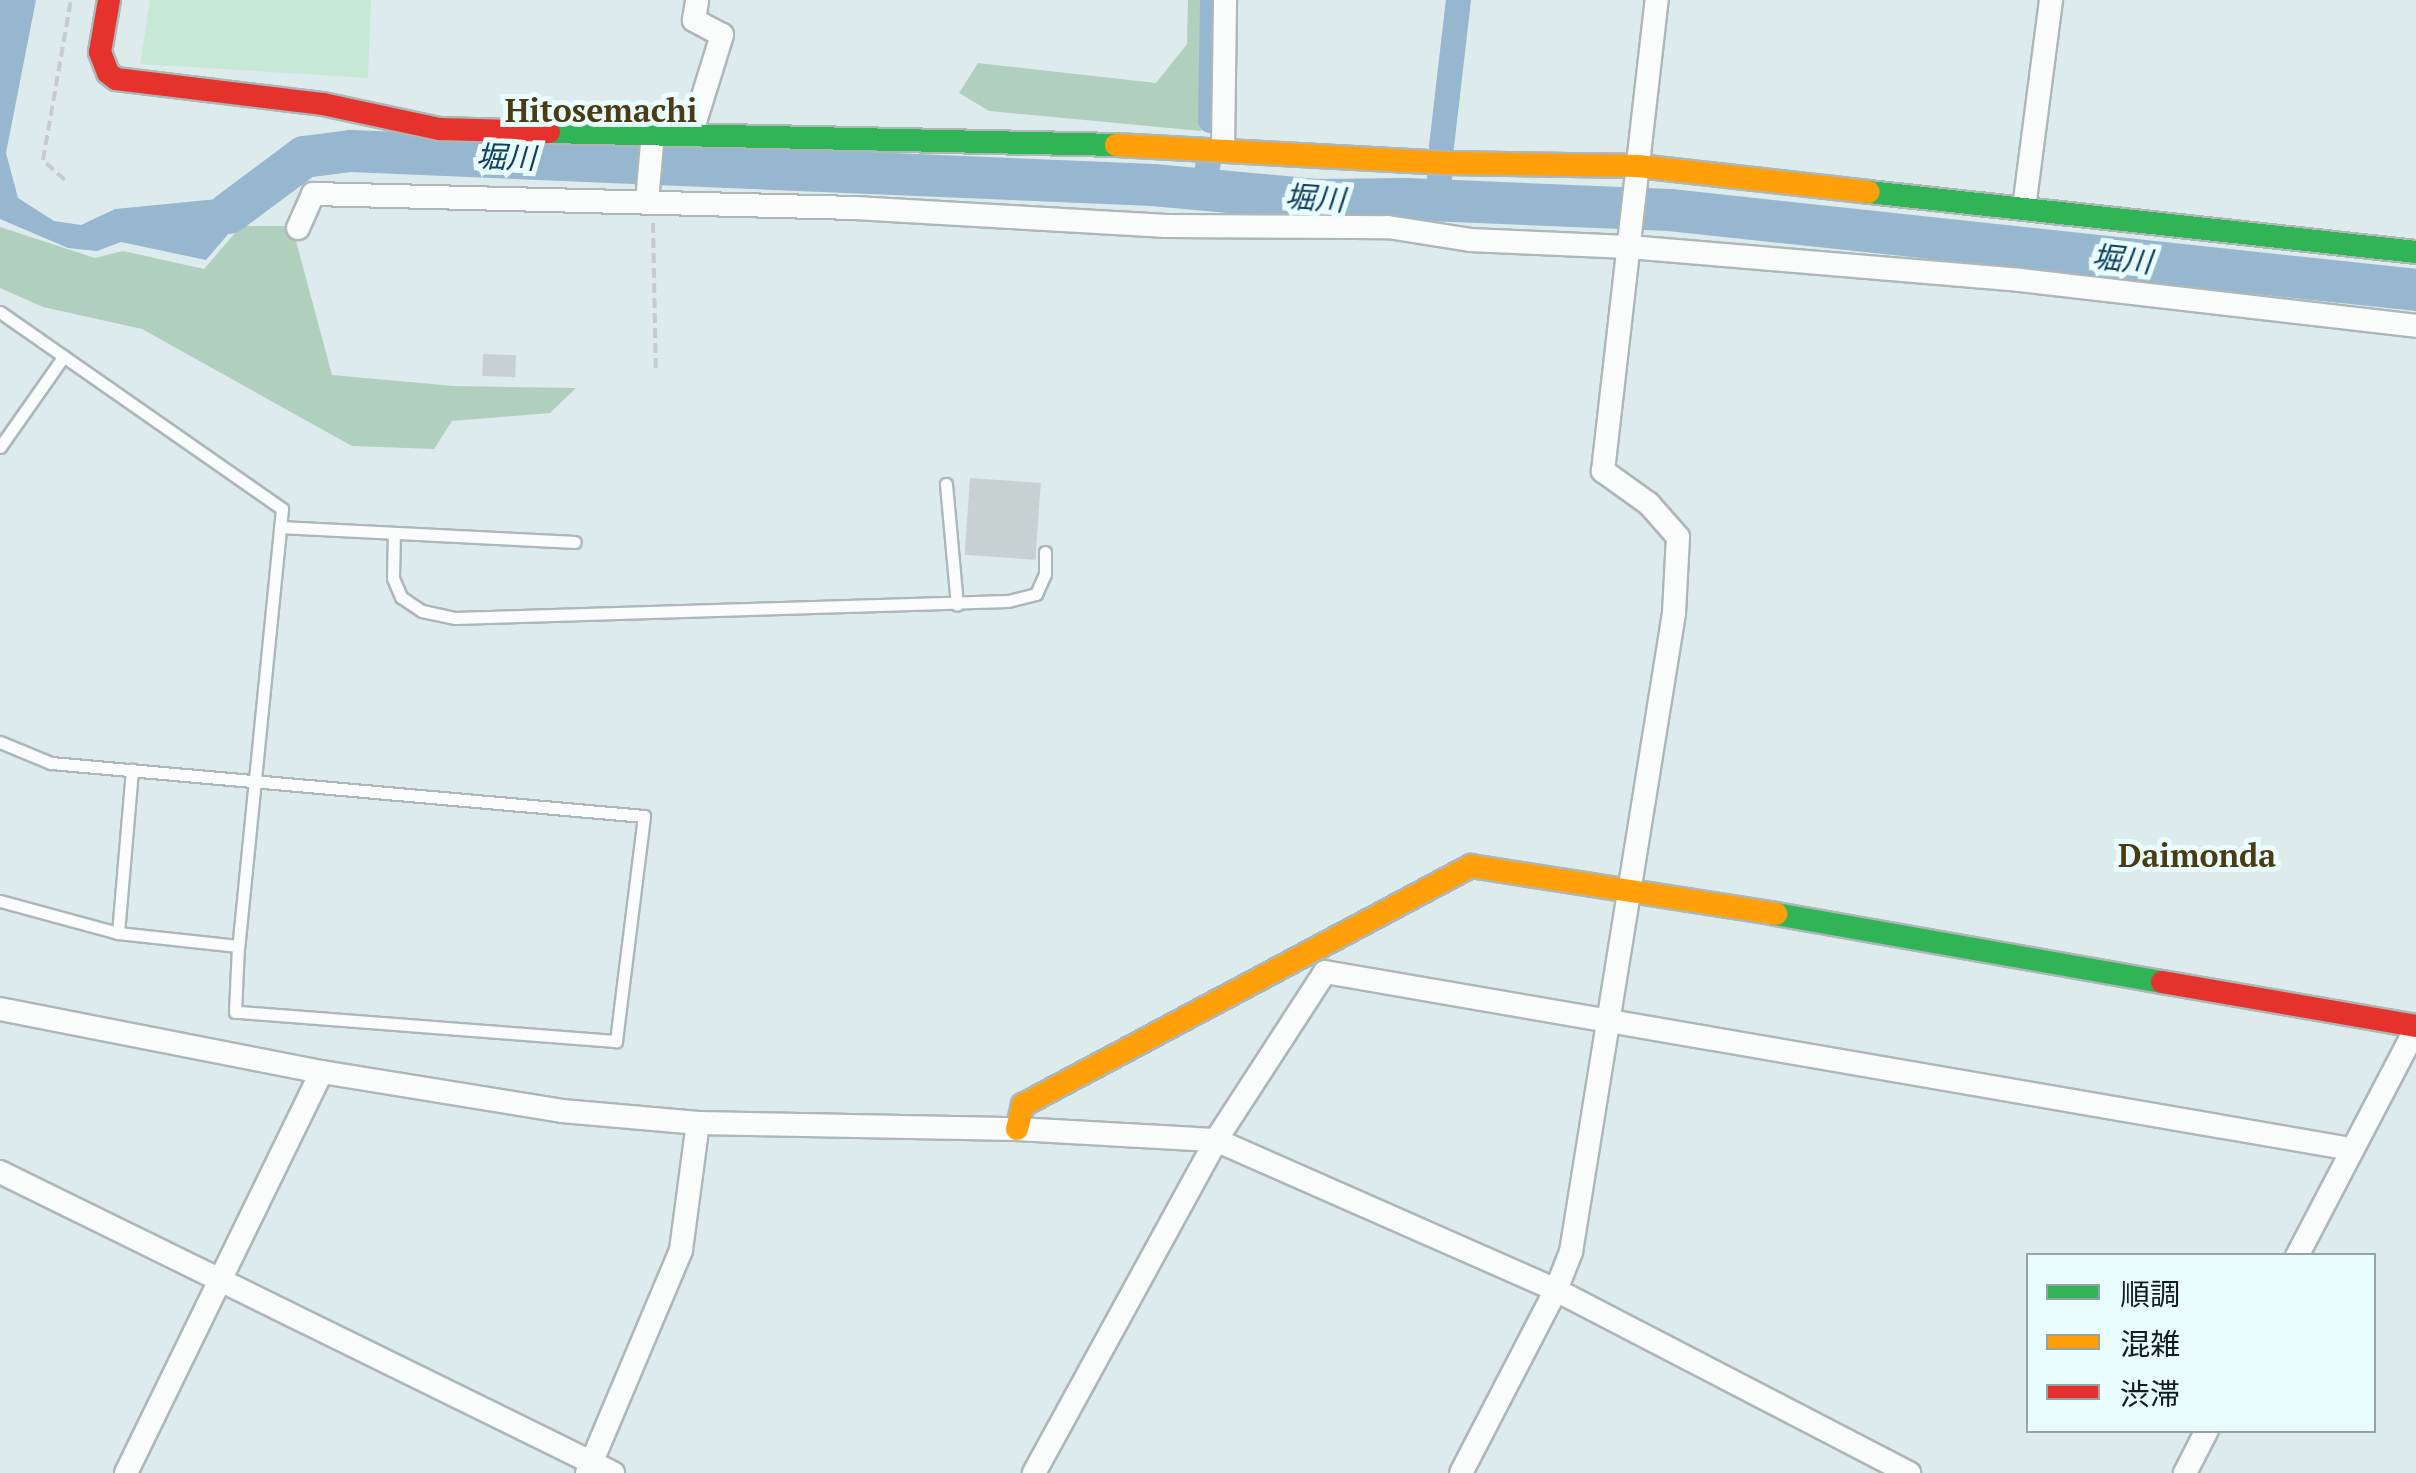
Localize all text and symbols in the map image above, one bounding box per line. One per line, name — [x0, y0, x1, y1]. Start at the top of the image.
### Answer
district label: Hitosemachi — [505, 91, 697, 129]
water label: 堀川 — [475, 138, 537, 176]
water label: 堀川 — [1284, 178, 1346, 218]
water label: 堀川 — [2090, 238, 2154, 280]
district label: Daimonda — [2118, 836, 2276, 874]
legend — [2026, 1253, 2376, 1433]
text: 順調 — [2120, 1274, 2180, 1314]
text: 混雑 — [2120, 1324, 2180, 1364]
text: 渋滞 — [2120, 1374, 2180, 1414]

